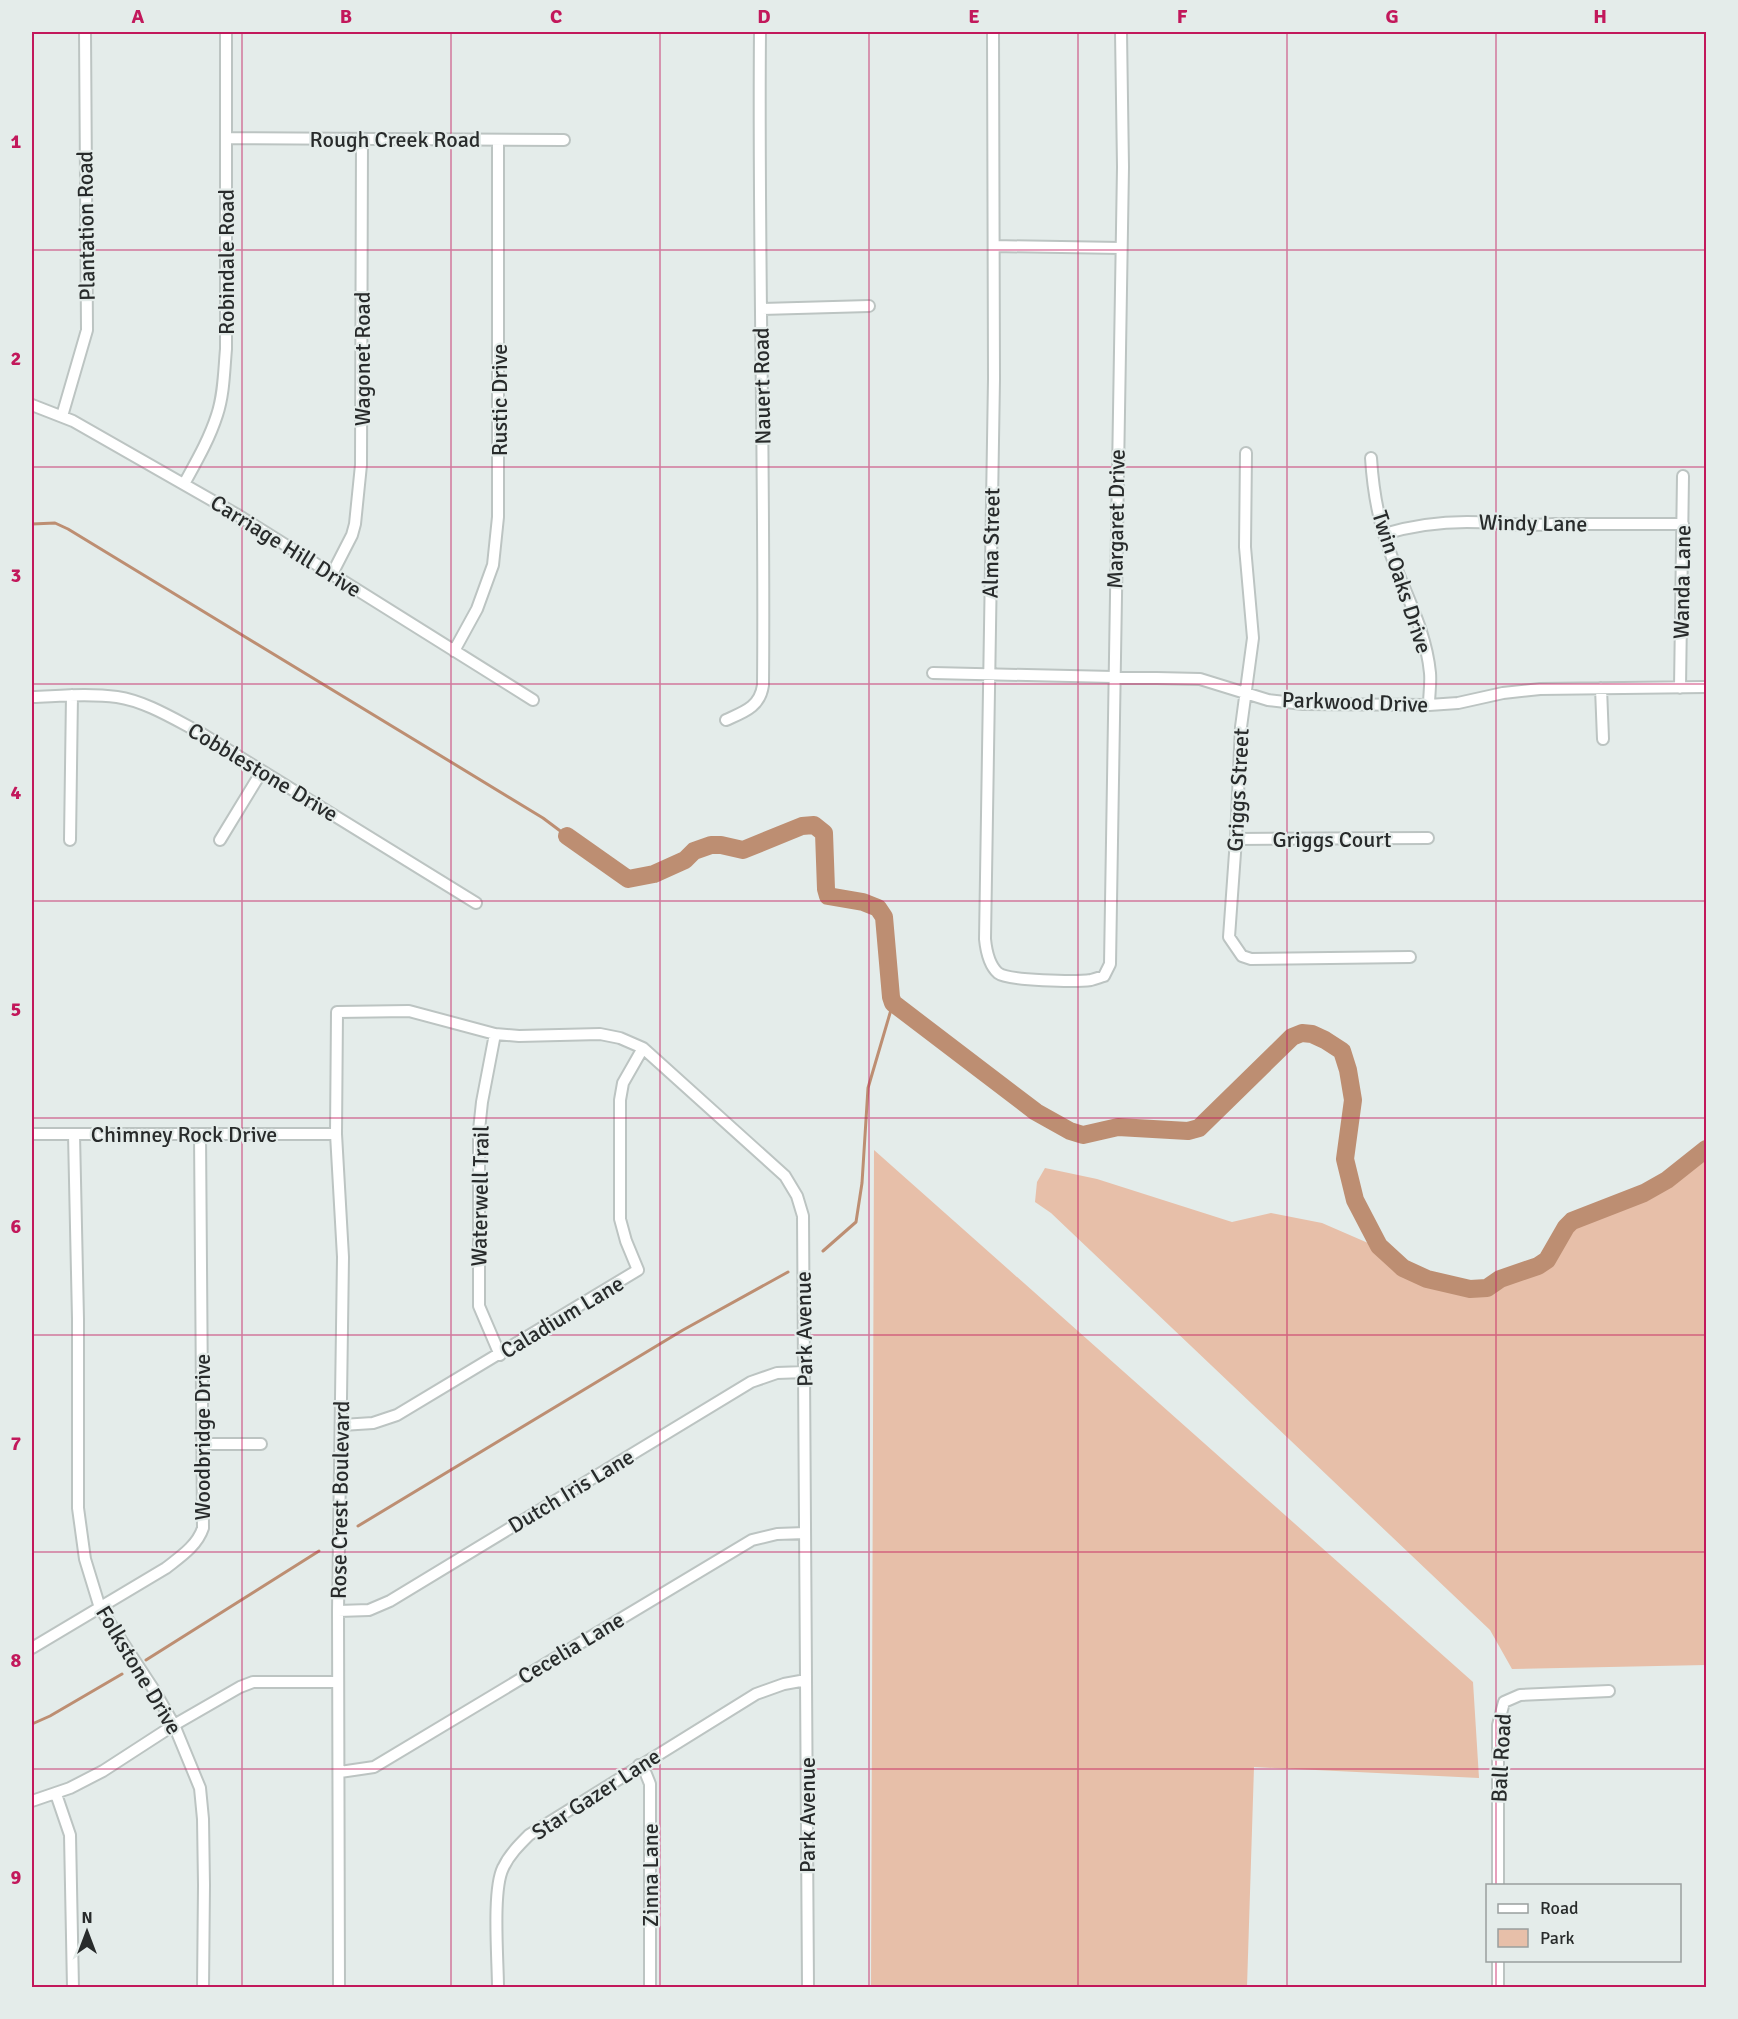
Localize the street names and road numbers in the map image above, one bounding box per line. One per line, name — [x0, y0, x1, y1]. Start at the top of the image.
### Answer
street label: Rough Creek Road — [310, 126, 480, 153]
street label: Plantation Road — [71, 151, 101, 301]
street label: Robindale Road — [213, 189, 240, 335]
street label: Wagonet Road — [349, 292, 376, 426]
street label: Nauert Road — [747, 327, 777, 445]
street label: Rustic Drive — [486, 344, 513, 456]
street label: Margaret Drive — [1101, 449, 1131, 589]
street label: Alma Street — [977, 487, 1005, 599]
street label: Carriage Hill Drive — [206, 489, 366, 603]
street label: Twin Oaks Drive — [1366, 507, 1438, 657]
street label: Windy Lane — [1478, 509, 1588, 537]
street label: Wanda Lane — [1668, 525, 1696, 639]
street label: Parkwood Drive — [1281, 686, 1429, 718]
street label: Cobblestone Drive — [183, 716, 343, 828]
street label: Griggs Street — [1221, 727, 1255, 852]
street label: Griggs Court — [1272, 826, 1392, 853]
street label: Chimney Rock Drive — [91, 1121, 277, 1148]
street label: Waterwell Trail — [465, 1125, 495, 1267]
street label: Caladium Lane — [495, 1270, 629, 1364]
street label: Park Avenue — [789, 1271, 819, 1387]
street label: Woodbridge Drive — [189, 1354, 216, 1520]
street label: Rose Crest Boulevard — [325, 1401, 355, 1599]
street label: Dutch Iris Lane — [503, 1443, 639, 1539]
street label: Folkstone Drive — [90, 1601, 188, 1739]
street label: Cecelia Lane — [513, 1606, 629, 1690]
street label: Ball Road — [1485, 1713, 1517, 1803]
street label: Star Gazer Lane — [527, 1742, 665, 1846]
street label: Park Avenue — [794, 1757, 821, 1873]
street label: Zinna Lane — [637, 1823, 664, 1927]

